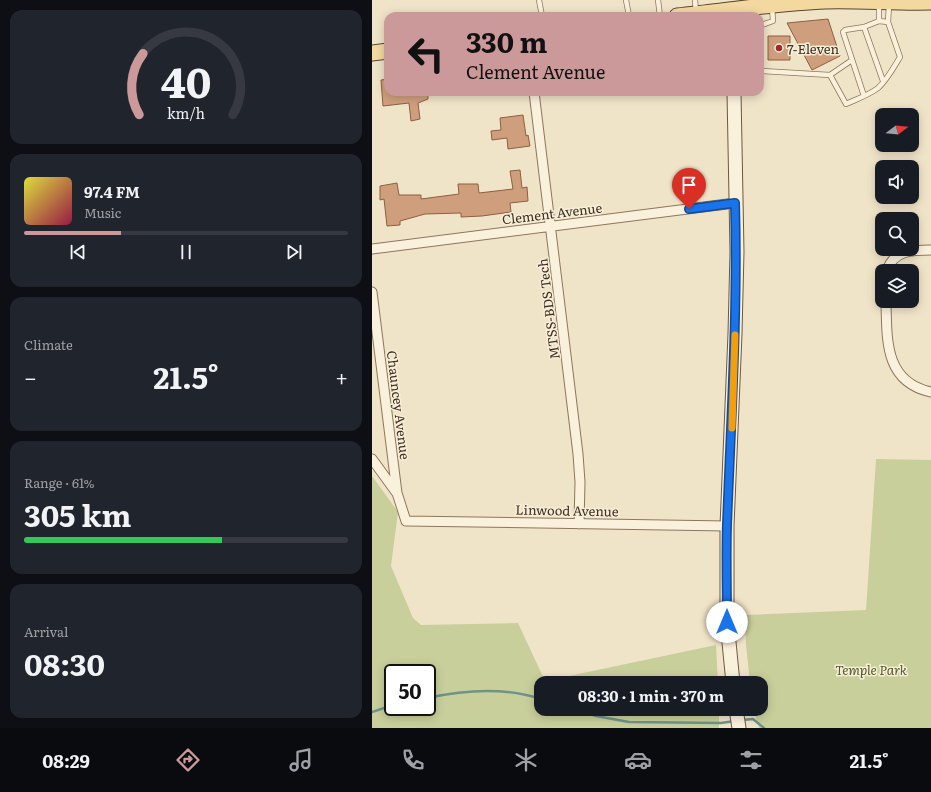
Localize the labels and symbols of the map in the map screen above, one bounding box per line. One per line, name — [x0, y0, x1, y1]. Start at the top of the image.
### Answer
place label: 7-Eleven — [787, 39, 839, 58]
marker: 7-Eleven — [774, 43, 784, 53]
north arrow — [875, 108, 919, 152]
pin — [672, 168, 706, 209]
street label: Clement Avenue — [501, 197, 603, 229]
street label: MTSS-BDS Tech — [532, 257, 564, 361]
street label: Chauncey Avenue — [383, 349, 415, 461]
street label: Linwood Avenue — [515, 500, 619, 520]
position arrow — [706, 601, 748, 643]
park label: Temple Park — [835, 660, 908, 679]
speed limit sign: 50 — [384, 664, 436, 716]

